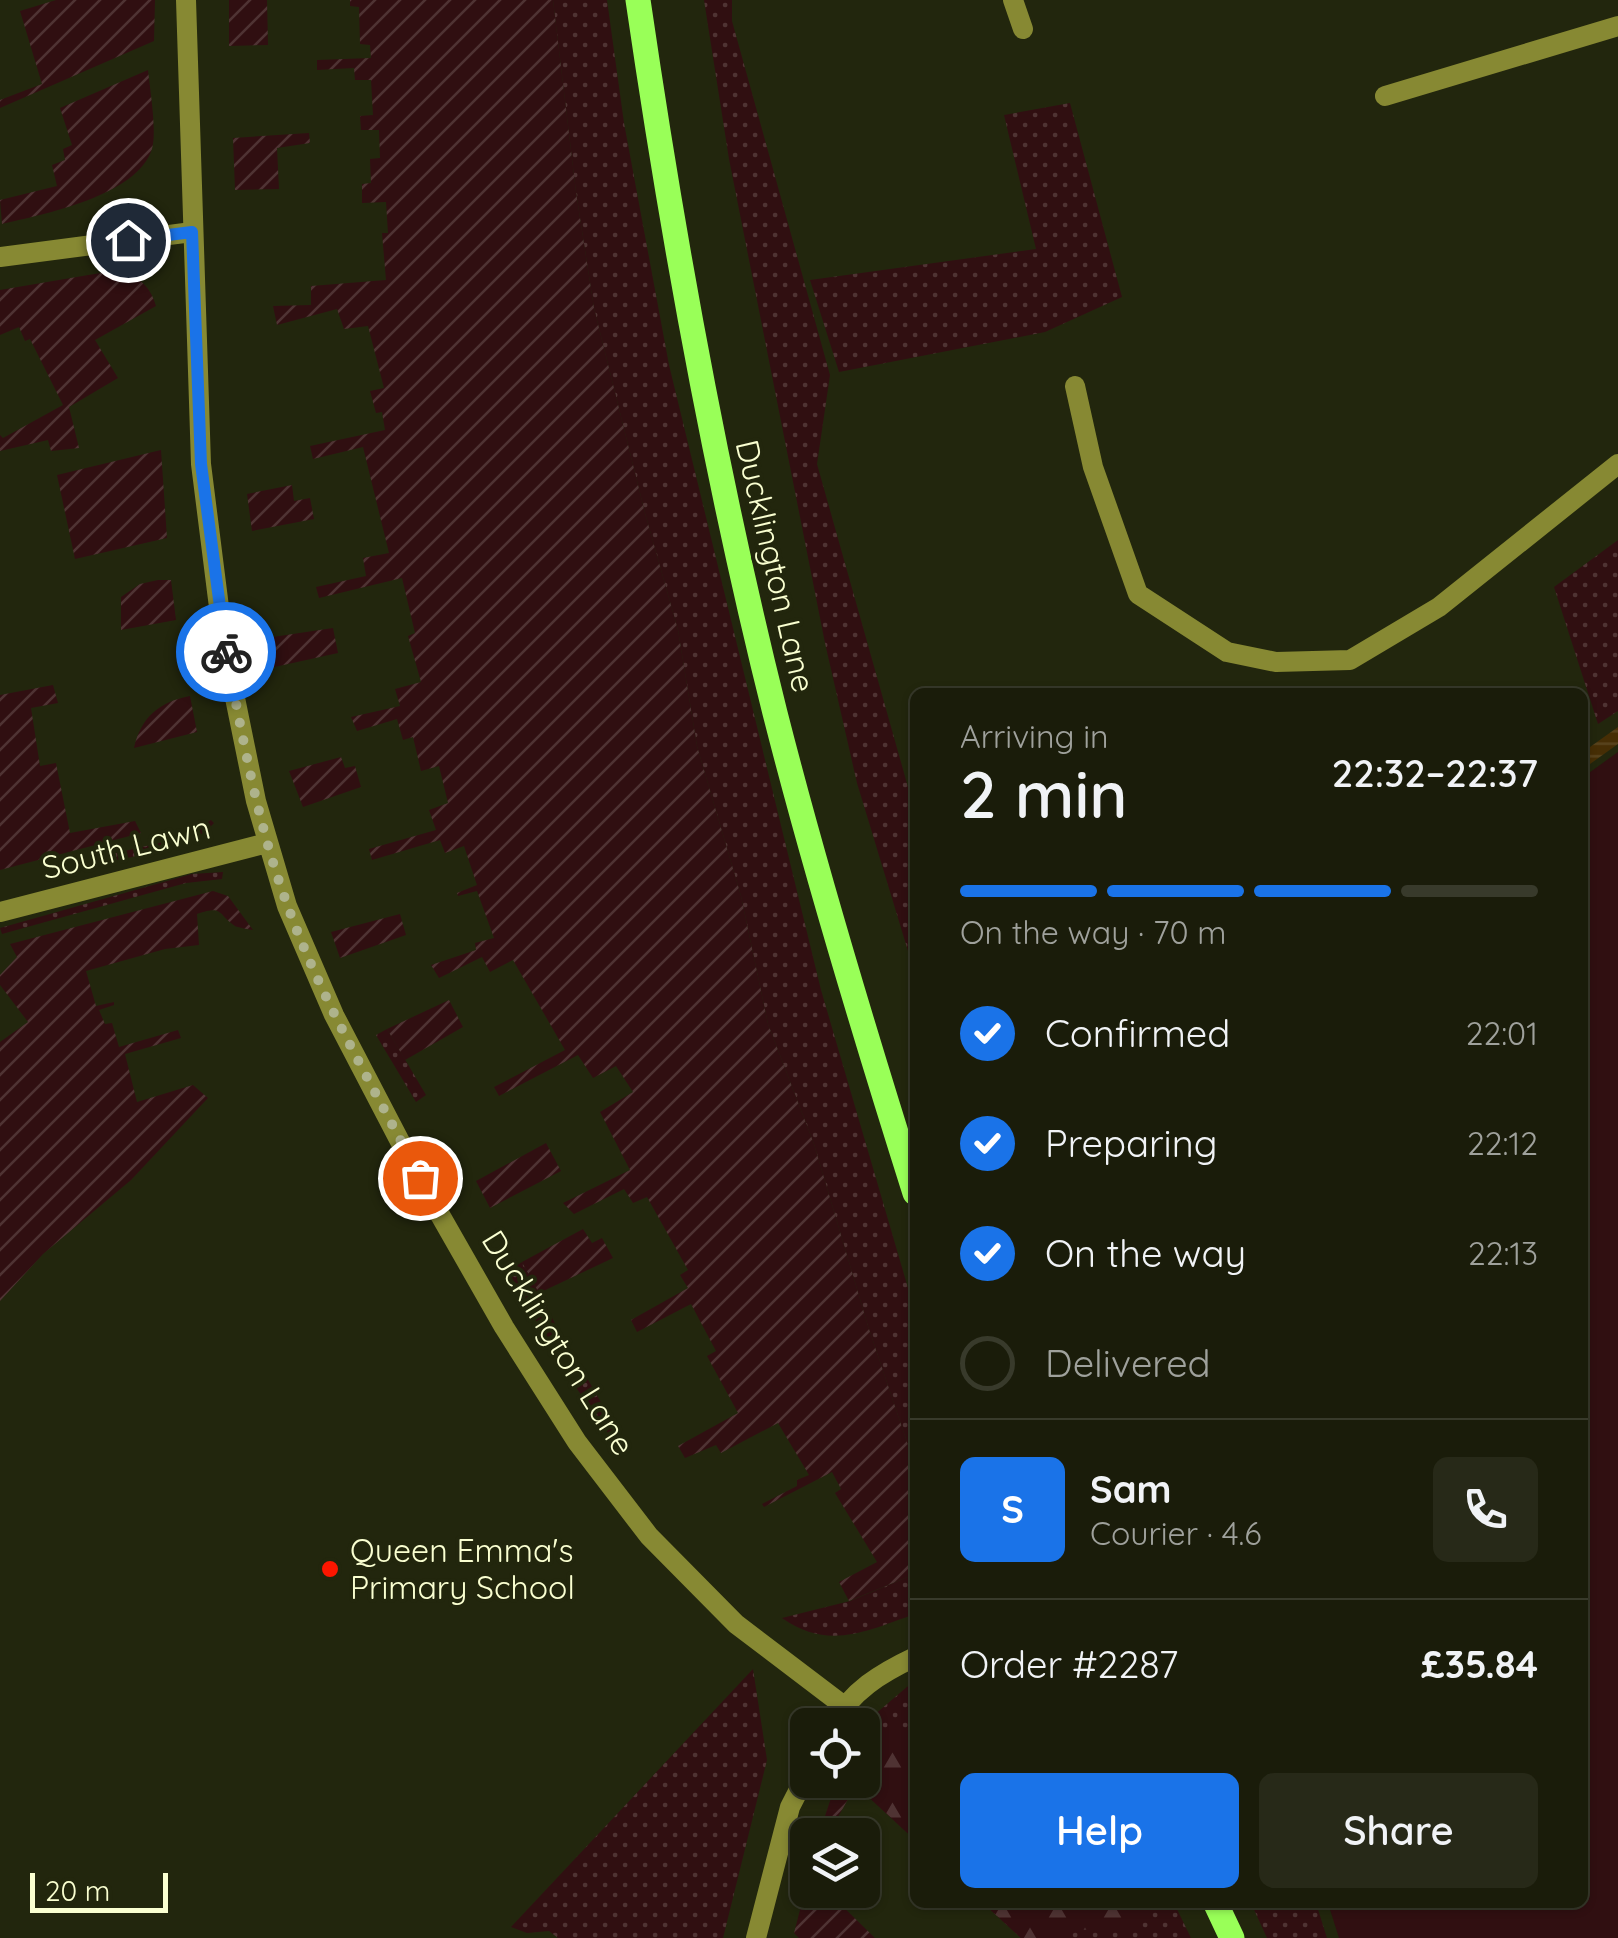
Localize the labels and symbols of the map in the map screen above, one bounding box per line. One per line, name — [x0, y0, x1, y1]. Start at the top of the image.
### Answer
pin — [86, 198, 171, 283]
street label: Ducklington Lane — [728, 436, 824, 696]
courier — [176, 602, 276, 702]
street label: South Lawn — [37, 807, 214, 887]
pin — [378, 1136, 463, 1221]
street label: Ducklington Lane — [474, 1223, 644, 1462]
place label: Queen Emma's Primary School — [350, 1530, 575, 1607]
marker: Queen Emma's Primary School — [319, 1558, 341, 1580]
scale bar — [30, 1868, 168, 1912]

